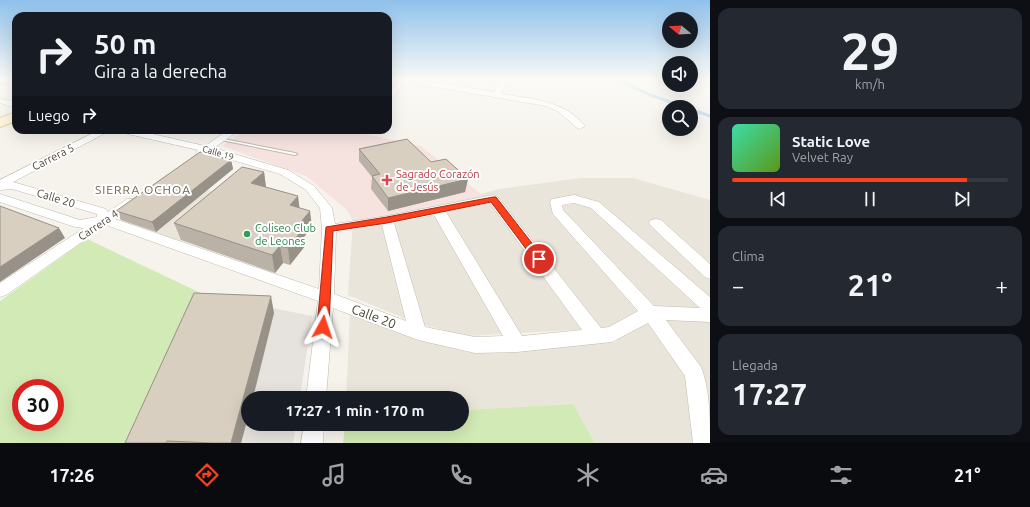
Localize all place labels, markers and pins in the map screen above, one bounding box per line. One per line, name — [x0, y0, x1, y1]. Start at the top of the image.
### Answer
place label: Sagrado Corazón de Jesús — [396, 168, 480, 193]
marker: Sagrado Corazón de Jesús — [381, 174, 393, 186]
place label: Coliseo Club de Leones — [255, 222, 316, 247]
marker: Coliseo Club de Leones — [242, 229, 252, 239]
pin — [522, 242, 556, 276]

